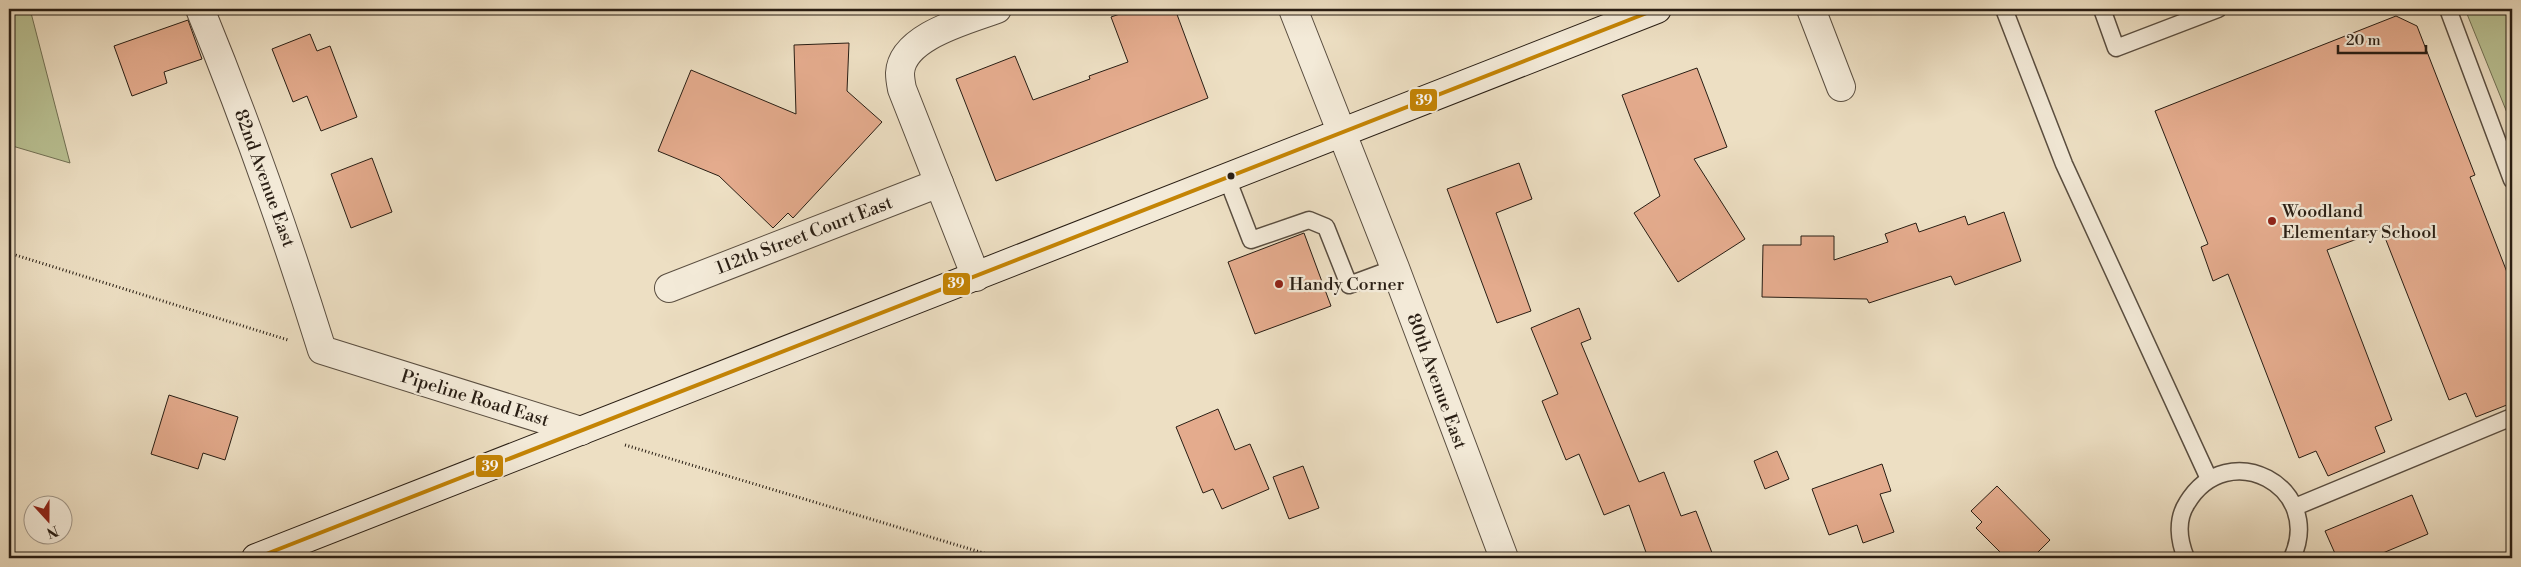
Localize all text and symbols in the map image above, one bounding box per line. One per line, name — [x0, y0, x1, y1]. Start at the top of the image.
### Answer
scale bar — [2338, 22, 2426, 54]
text: 20 m — [2346, 31, 2381, 50]
line badge: 39 — [1409, 88, 1438, 112]
text: 39 — [1415, 92, 1433, 110]
street label: 82nd Avenue East — [229, 106, 300, 251]
unlabelled marker — [1226, 171, 1236, 181]
street label: 112th Street Court East — [713, 191, 896, 280]
place label: Woodland Elementary School — [2281, 200, 2437, 244]
marker: Woodland Elementary School — [2266, 215, 2278, 227]
line badge: 39 — [942, 272, 971, 296]
place label: Handy Corner — [1289, 273, 1405, 296]
text: 39 — [947, 275, 965, 293]
marker: Handy Corner — [1273, 278, 1285, 290]
street label: 80th Avenue East — [1401, 310, 1472, 453]
street label: Pipeline Road East — [398, 365, 552, 432]
line badge: 39 — [475, 454, 504, 478]
text: 39 — [481, 458, 499, 476]
north arrow — [22, 494, 72, 544]
text: N — [44, 521, 61, 542]

